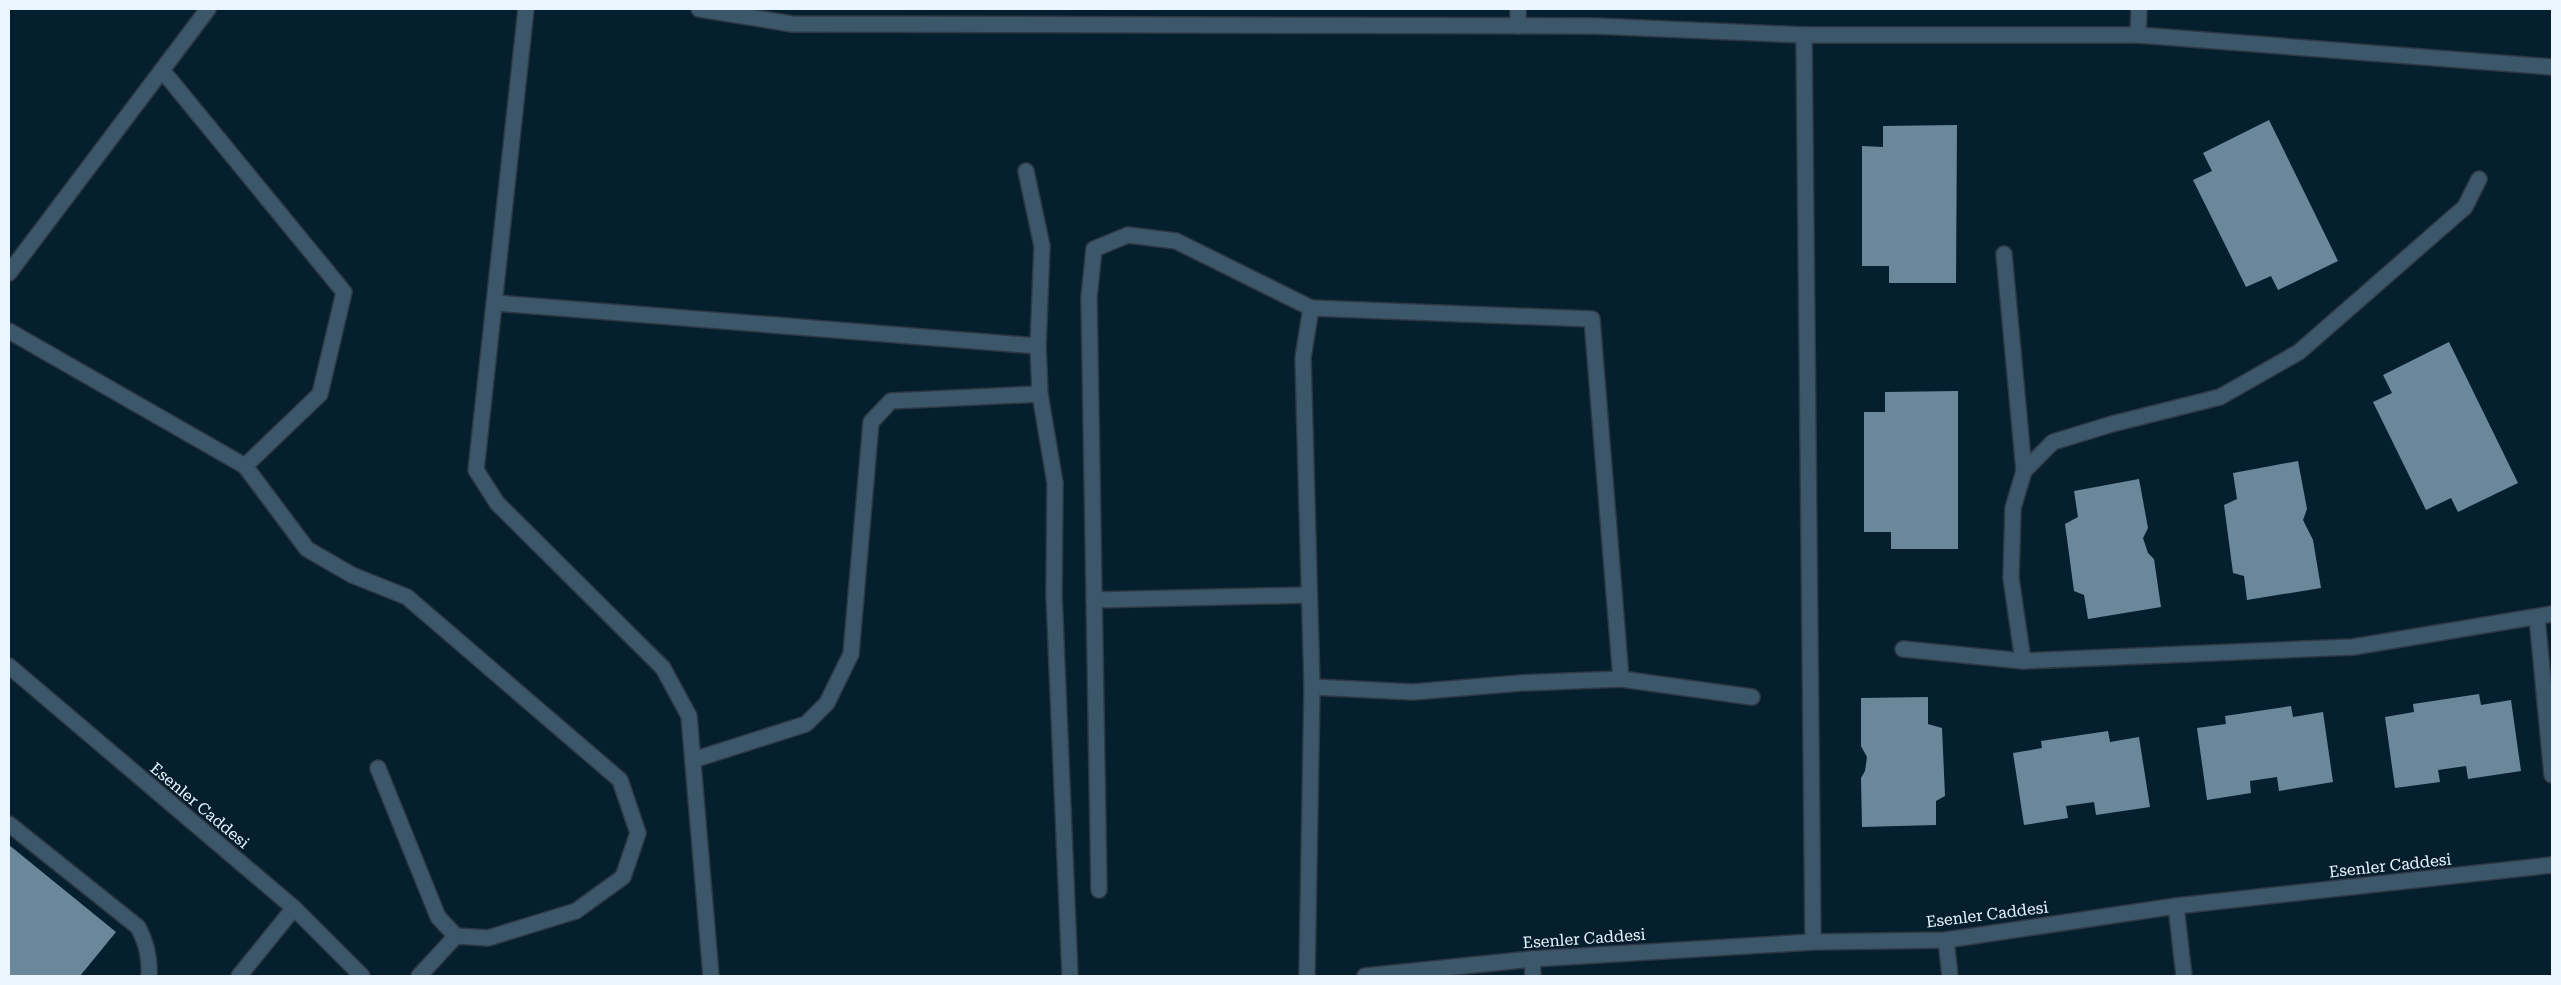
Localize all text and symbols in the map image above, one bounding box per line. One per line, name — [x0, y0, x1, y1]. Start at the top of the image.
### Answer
street label: Esenler Caddesi — [146, 759, 253, 852]
street label: Esenler Caddesi — [2328, 850, 2452, 881]
street label: Esenler Caddesi — [1925, 898, 2049, 931]
street label: Esenler Caddesi — [1522, 925, 1646, 952]

